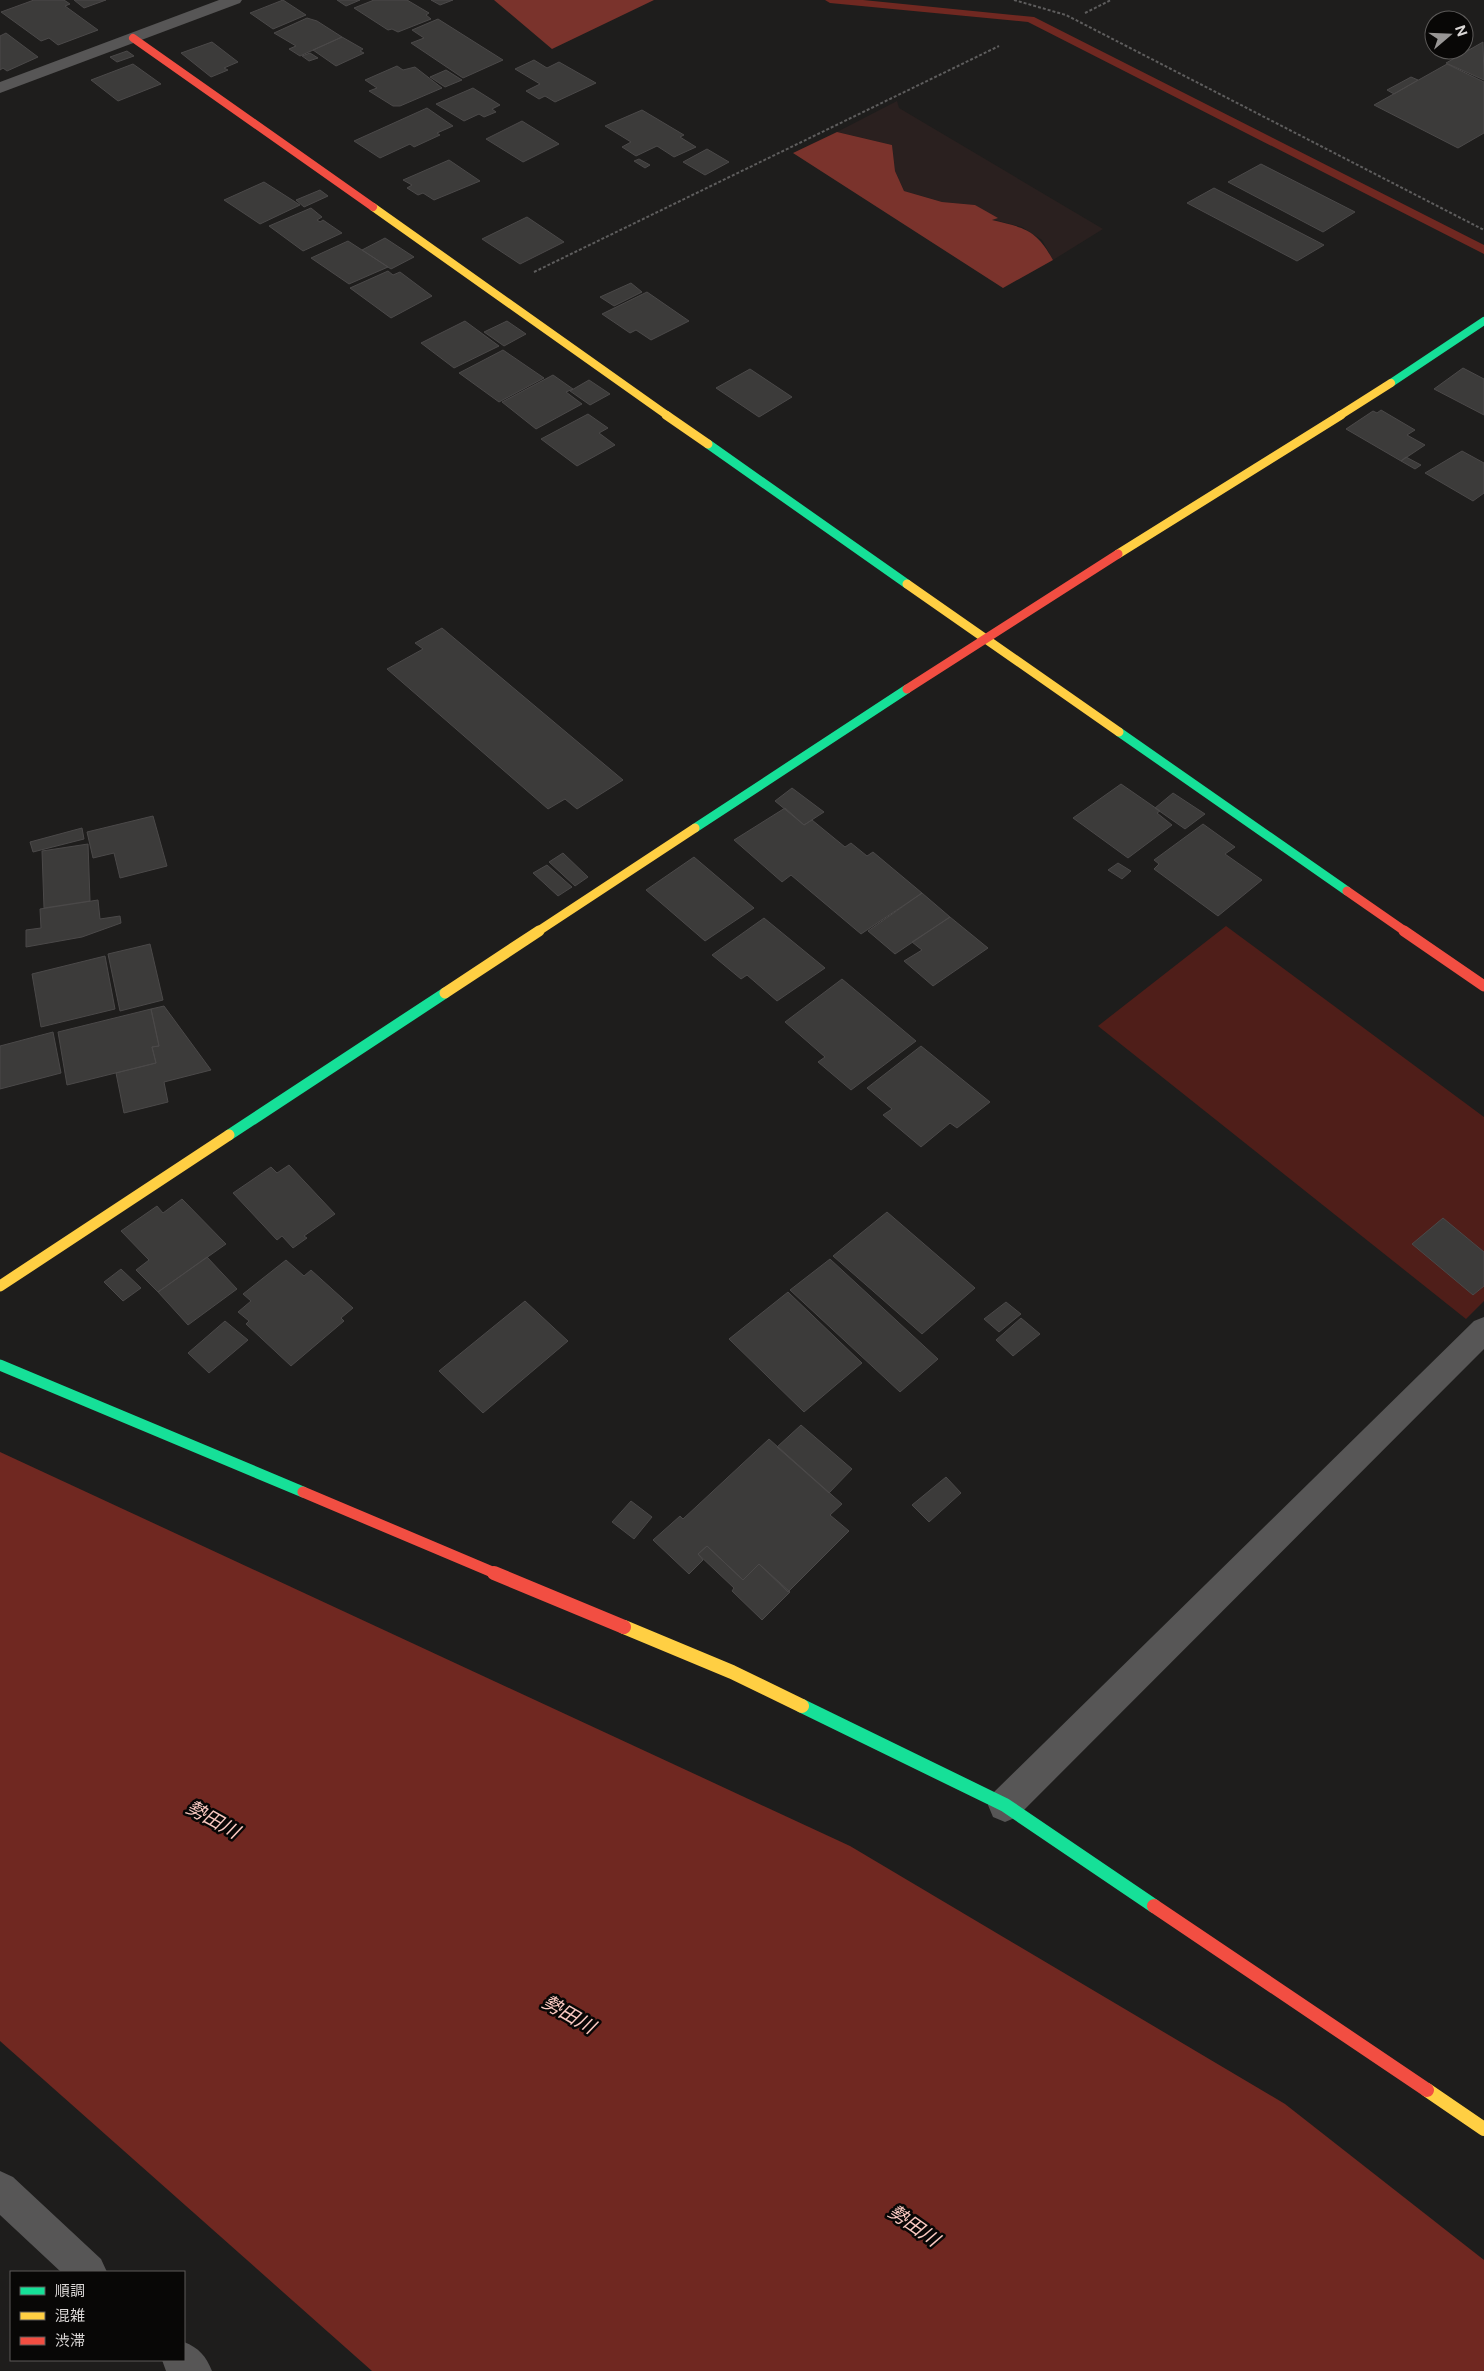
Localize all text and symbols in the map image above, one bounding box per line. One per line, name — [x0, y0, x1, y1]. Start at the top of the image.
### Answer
north arrow — [1424, 10, 1474, 60]
text: N — [1452, 23, 1471, 39]
water label: 勢田川 — [183, 1796, 245, 1843]
water label: 勢田川 — [539, 1990, 601, 2039]
water label: 勢田川 — [884, 2200, 945, 2252]
legend — [10, 2271, 185, 2361]
text: 順調 — [55, 2282, 85, 2299]
text: 混雑 — [55, 2307, 85, 2324]
text: 渋滞 — [55, 2332, 85, 2349]

